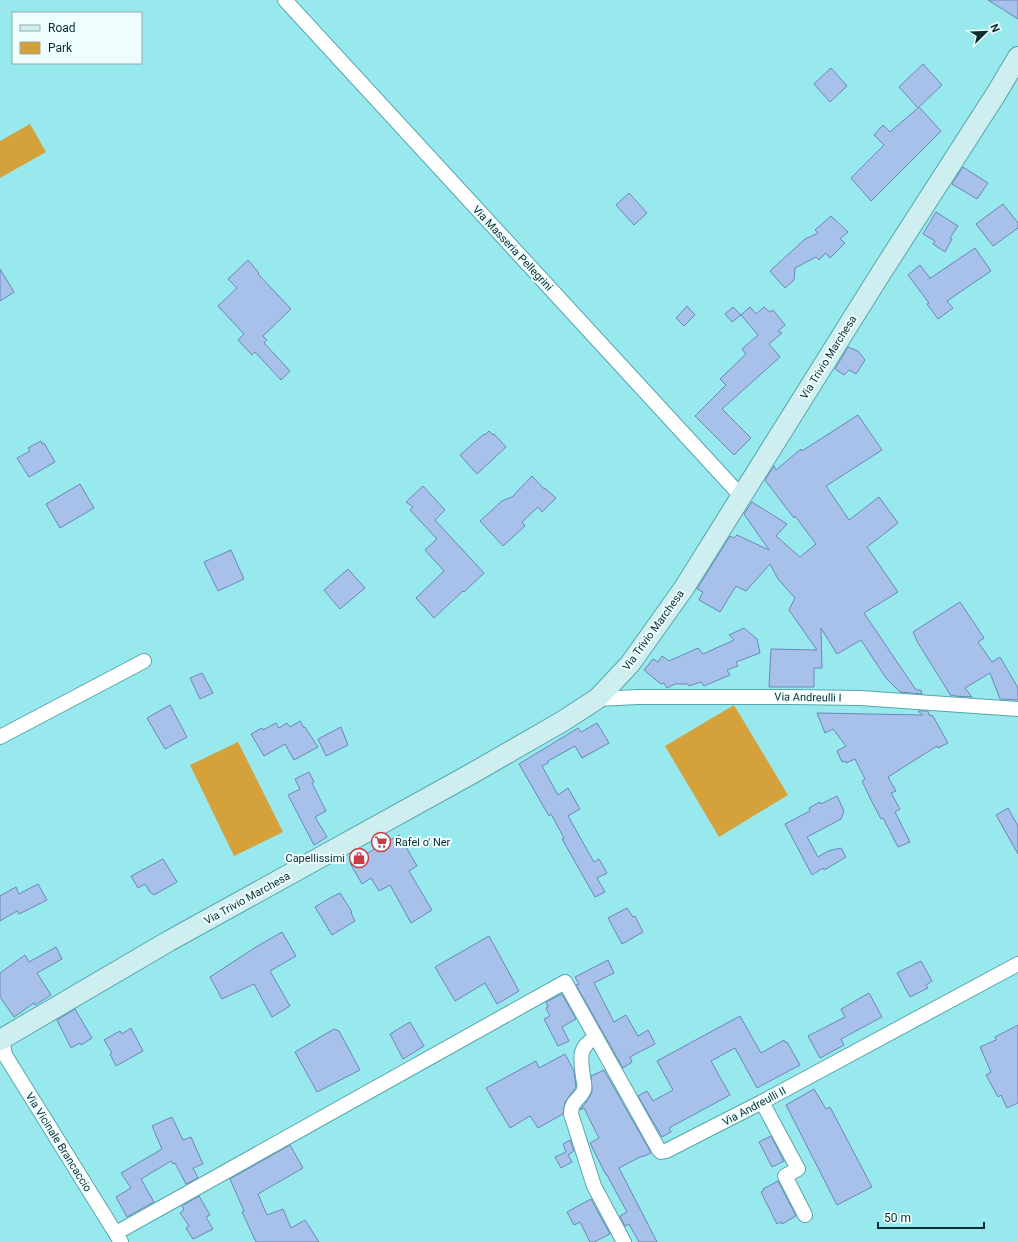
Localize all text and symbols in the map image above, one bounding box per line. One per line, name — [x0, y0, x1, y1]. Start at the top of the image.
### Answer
legend — [12, 12, 142, 64]
north arrow — [966, 12, 1006, 52]
text: Road — [48, 21, 76, 35]
text: N — [987, 22, 1002, 35]
text: Park — [48, 41, 73, 55]
street label: Via Masseria Pellegrini — [470, 203, 555, 294]
street label: Via Trivio Marchesa — [797, 313, 859, 402]
street label: Via Trivio Marchesa — [620, 588, 687, 673]
street label: Via Andreulli I — [774, 690, 842, 705]
supermarket icon: Rafel o' Ner — [370, 831, 392, 853]
place label: Rafel o' Ner — [395, 836, 451, 849]
shop icon: Capellissimi — [348, 847, 370, 869]
place label: Capellissimi — [285, 852, 345, 865]
street label: Via Trivio Marchesa — [202, 869, 292, 927]
street label: Via Andreulli II — [720, 1084, 788, 1129]
street label: Via Vicinale Brancaccio — [23, 1090, 94, 1194]
scale bar — [878, 1204, 984, 1230]
text: 50 m — [884, 1211, 911, 1225]

